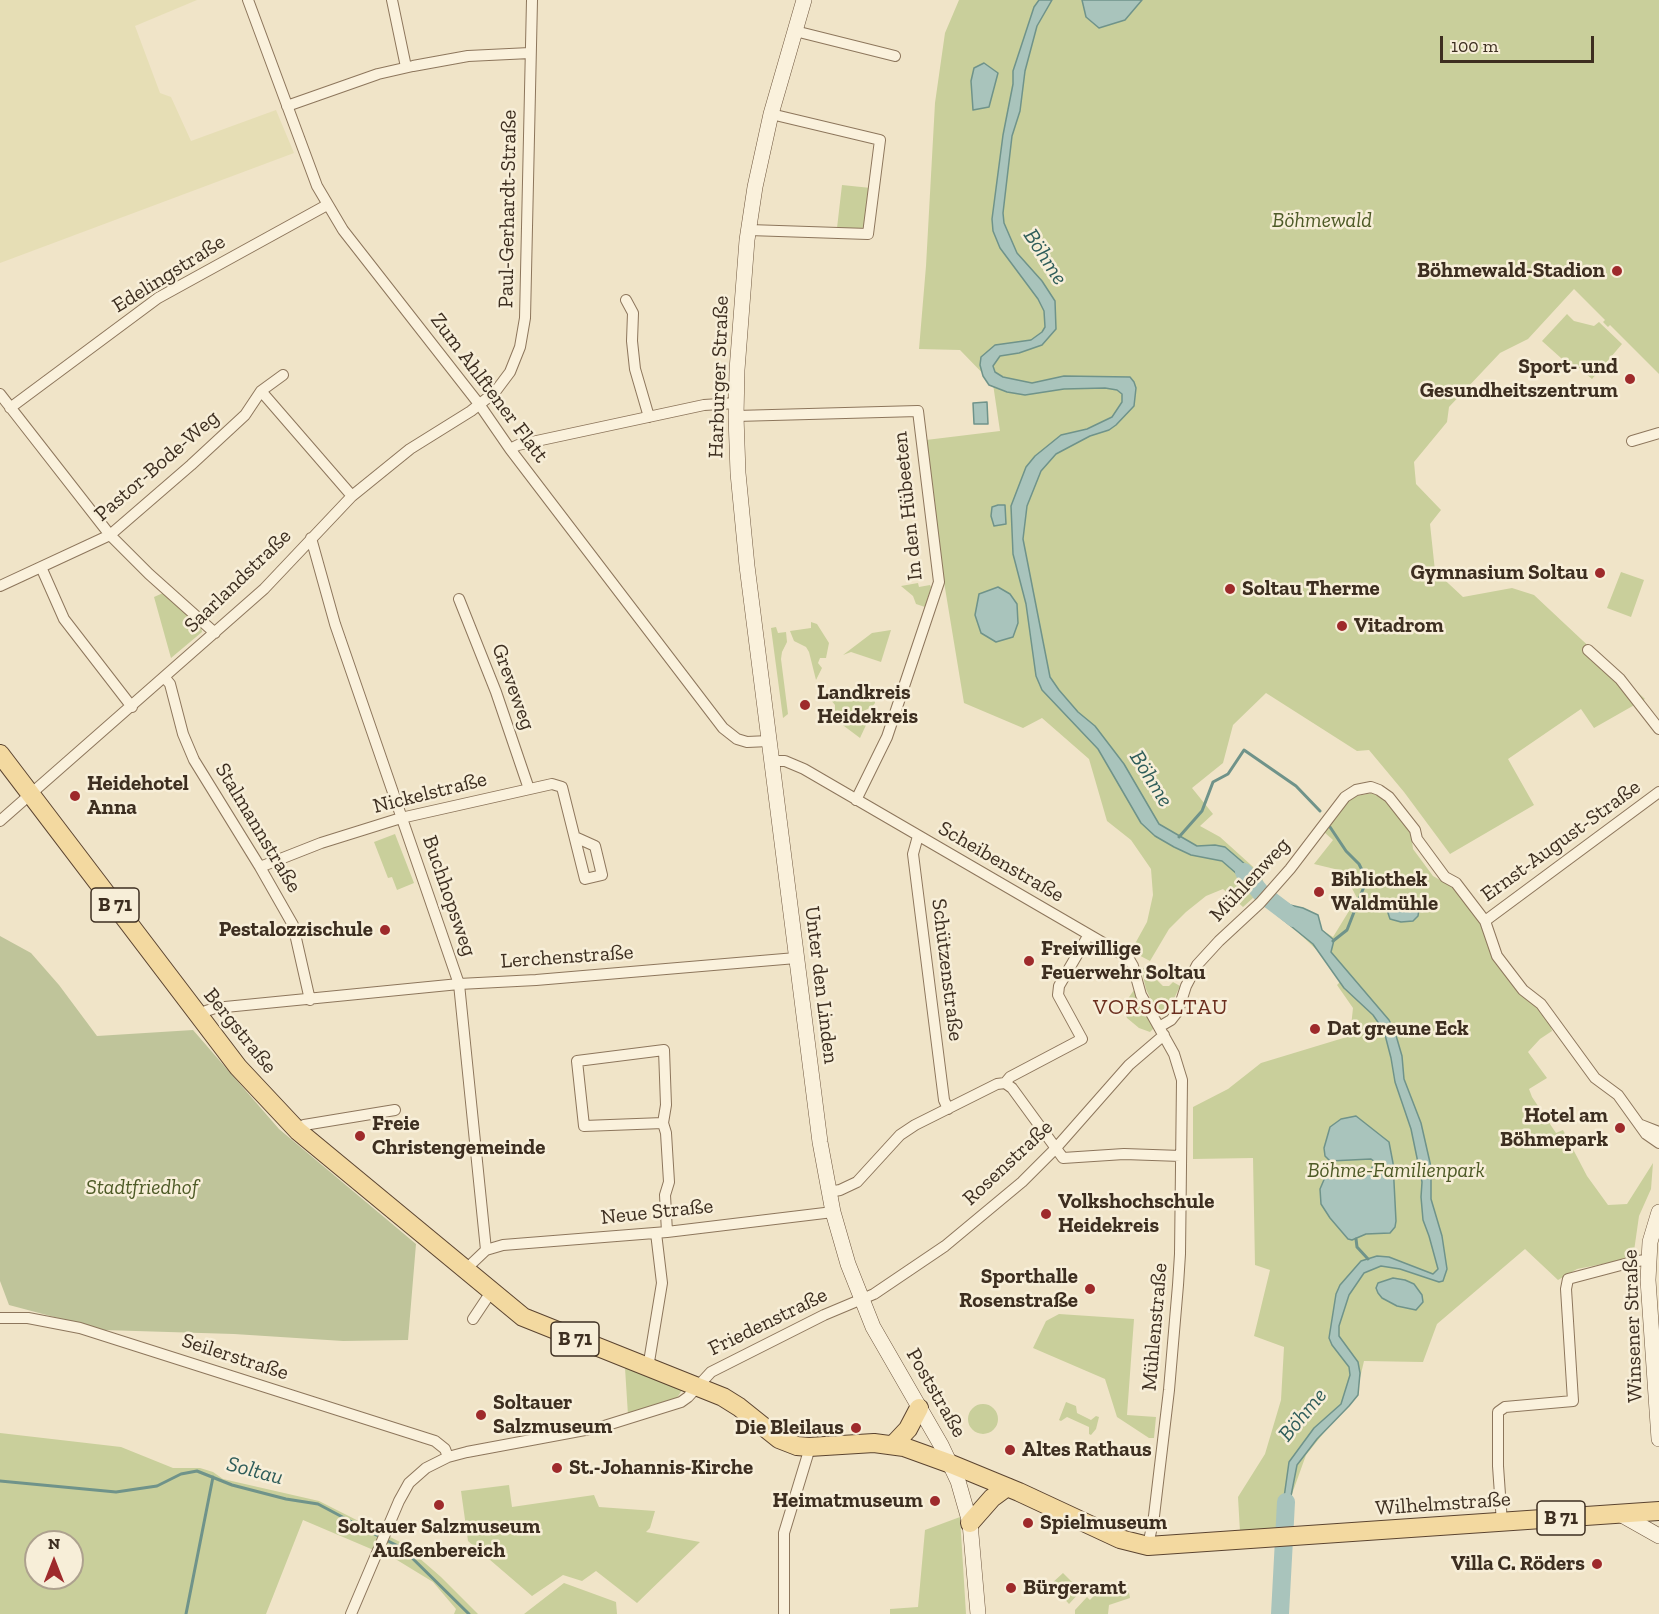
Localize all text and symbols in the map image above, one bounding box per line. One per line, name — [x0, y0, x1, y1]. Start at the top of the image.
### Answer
scale bar — [1443, 24, 1598, 62]
text: 100 m — [1451, 35, 1498, 57]
street label: Paul-Gerhardt-Straße — [494, 110, 522, 308]
park label: Böhmewald — [1272, 208, 1372, 234]
water label: Böhme — [1017, 224, 1073, 290]
street label: Edelingstraße — [108, 229, 230, 319]
place label: Böhmewald-Stadion — [1417, 258, 1605, 284]
marker: Böhmewald-Stadion — [1610, 264, 1624, 278]
street label: Harburger Straße — [704, 295, 734, 459]
street label: Zum Ahlftener Flatt — [425, 308, 553, 468]
place label: Sport- und Gesundheitszentrum — [1420, 354, 1618, 404]
marker: Sport- und Gesundheitszentrum — [1623, 372, 1637, 386]
street label: Pastor-Bode-Weg — [90, 405, 224, 527]
street label: In den Hübeeten — [888, 430, 928, 582]
street label: Saarlandstraße — [179, 524, 297, 638]
place label: Gymnasium Soltau — [1411, 560, 1588, 586]
marker: Gymnasium Soltau — [1593, 566, 1607, 580]
place label: Soltau Therme — [1242, 576, 1380, 602]
marker: Soltau Therme — [1223, 582, 1237, 596]
place label: Vitadrom — [1354, 613, 1444, 639]
marker: Vitadrom — [1335, 619, 1349, 633]
street label: Greveweg — [486, 640, 540, 734]
place label: Landkreis Heidekreis — [817, 680, 918, 730]
marker: Landkreis Heidekreis — [798, 698, 812, 712]
water label: Böhme — [1123, 746, 1179, 812]
street label: Stalmannstraße — [209, 759, 307, 897]
street label: Nickelstraße — [371, 767, 489, 819]
place label: Heidehotel Anna — [87, 771, 189, 821]
street label: Ernst-August-Straße — [1476, 775, 1646, 907]
marker: Heidehotel Anna — [68, 789, 82, 803]
street label: Scheibenstraße — [934, 816, 1068, 908]
street label: Buchhopsweg — [417, 832, 481, 960]
street label: Mühlenweg — [1205, 833, 1295, 927]
place label: Bibliothek Waldmühle — [1331, 867, 1438, 917]
marker: Bibliothek Waldmühle — [1312, 885, 1326, 899]
road number: B 71 — [91, 888, 139, 922]
street label: Schützenstraße — [926, 897, 968, 1043]
street label: Unter den Linden — [799, 905, 843, 1065]
place label: Pestalozzischule — [219, 917, 373, 943]
marker: Pestalozzischule — [378, 923, 392, 937]
place label: Freiwillige Feuerwehr Soltau — [1041, 936, 1206, 986]
street label: Lerchenstraße — [500, 940, 634, 974]
marker: Freiwillige Feuerwehr Soltau — [1022, 954, 1036, 968]
street label: Bergstraße — [198, 983, 282, 1079]
district label: VORSOLTAU — [1093, 995, 1229, 1021]
place label: Dat greune Eck — [1327, 1016, 1469, 1042]
marker: Dat greune Eck — [1308, 1022, 1322, 1036]
place label: Hotel am Böhmepark — [1500, 1103, 1608, 1153]
place label: Freie Christengemeinde — [372, 1111, 545, 1161]
street label: Rosenstraße — [958, 1115, 1058, 1211]
marker: Hotel am Böhmepark — [1613, 1121, 1627, 1135]
marker: Freie Christengemeinde — [353, 1129, 367, 1143]
park label: Böhme-Familienpark — [1307, 1158, 1485, 1184]
park label: Stadtfriedhof — [86, 1175, 198, 1201]
place label: Volkshochschule Heidekreis — [1058, 1189, 1214, 1239]
street label: Neue Straße — [600, 1194, 714, 1230]
marker: Volkshochschule Heidekreis — [1039, 1207, 1053, 1221]
street label: Winsener Straße — [1618, 1249, 1648, 1403]
street label: Mühlenstraße — [1137, 1262, 1173, 1392]
place label: Sporthalle Rosenstraße — [959, 1264, 1078, 1314]
street label: Friedenstraße — [704, 1282, 832, 1362]
marker: Sporthalle Rosenstraße — [1083, 1282, 1097, 1296]
road number: B 71 — [551, 1322, 599, 1356]
street label: Seilerstraße — [178, 1328, 292, 1386]
street label: Poststraße — [900, 1344, 972, 1442]
water label: Böhme — [1273, 1383, 1333, 1447]
place label: Soltauer Salzmuseum — [493, 1390, 612, 1440]
marker: Soltauer Salzmuseum — [474, 1408, 488, 1422]
place label: Die Bleilaus — [735, 1415, 844, 1441]
marker: Die Bleilaus — [849, 1421, 863, 1435]
place label: Altes Rathaus — [1022, 1437, 1152, 1463]
marker: Altes Rathaus — [1003, 1443, 1017, 1457]
water label: Soltau — [224, 1451, 286, 1491]
place label: St.-Johannis-Kirche — [569, 1455, 753, 1481]
marker: St.-Johannis-Kirche — [550, 1461, 564, 1475]
street label: Wilhelmstraße — [1374, 1487, 1512, 1521]
place label: Heimatmuseum — [772, 1488, 923, 1514]
marker: Heimatmuseum — [928, 1494, 942, 1508]
marker: Soltauer Salzmuseum Außenbereich — [432, 1498, 446, 1512]
road number: B 71 — [1537, 1501, 1585, 1535]
place label: Spielmuseum — [1040, 1510, 1167, 1536]
place label: Soltauer Salzmuseum Außenbereich — [338, 1514, 540, 1564]
marker: Spielmuseum — [1021, 1516, 1035, 1530]
north arrow — [24, 1530, 84, 1590]
text: N — [48, 1534, 60, 1553]
place label: Villa C. Röders — [1451, 1551, 1585, 1577]
marker: Villa C. Röders — [1590, 1557, 1604, 1571]
place label: Bürgeramt — [1023, 1575, 1126, 1601]
marker: Bürgeramt — [1004, 1581, 1018, 1595]

